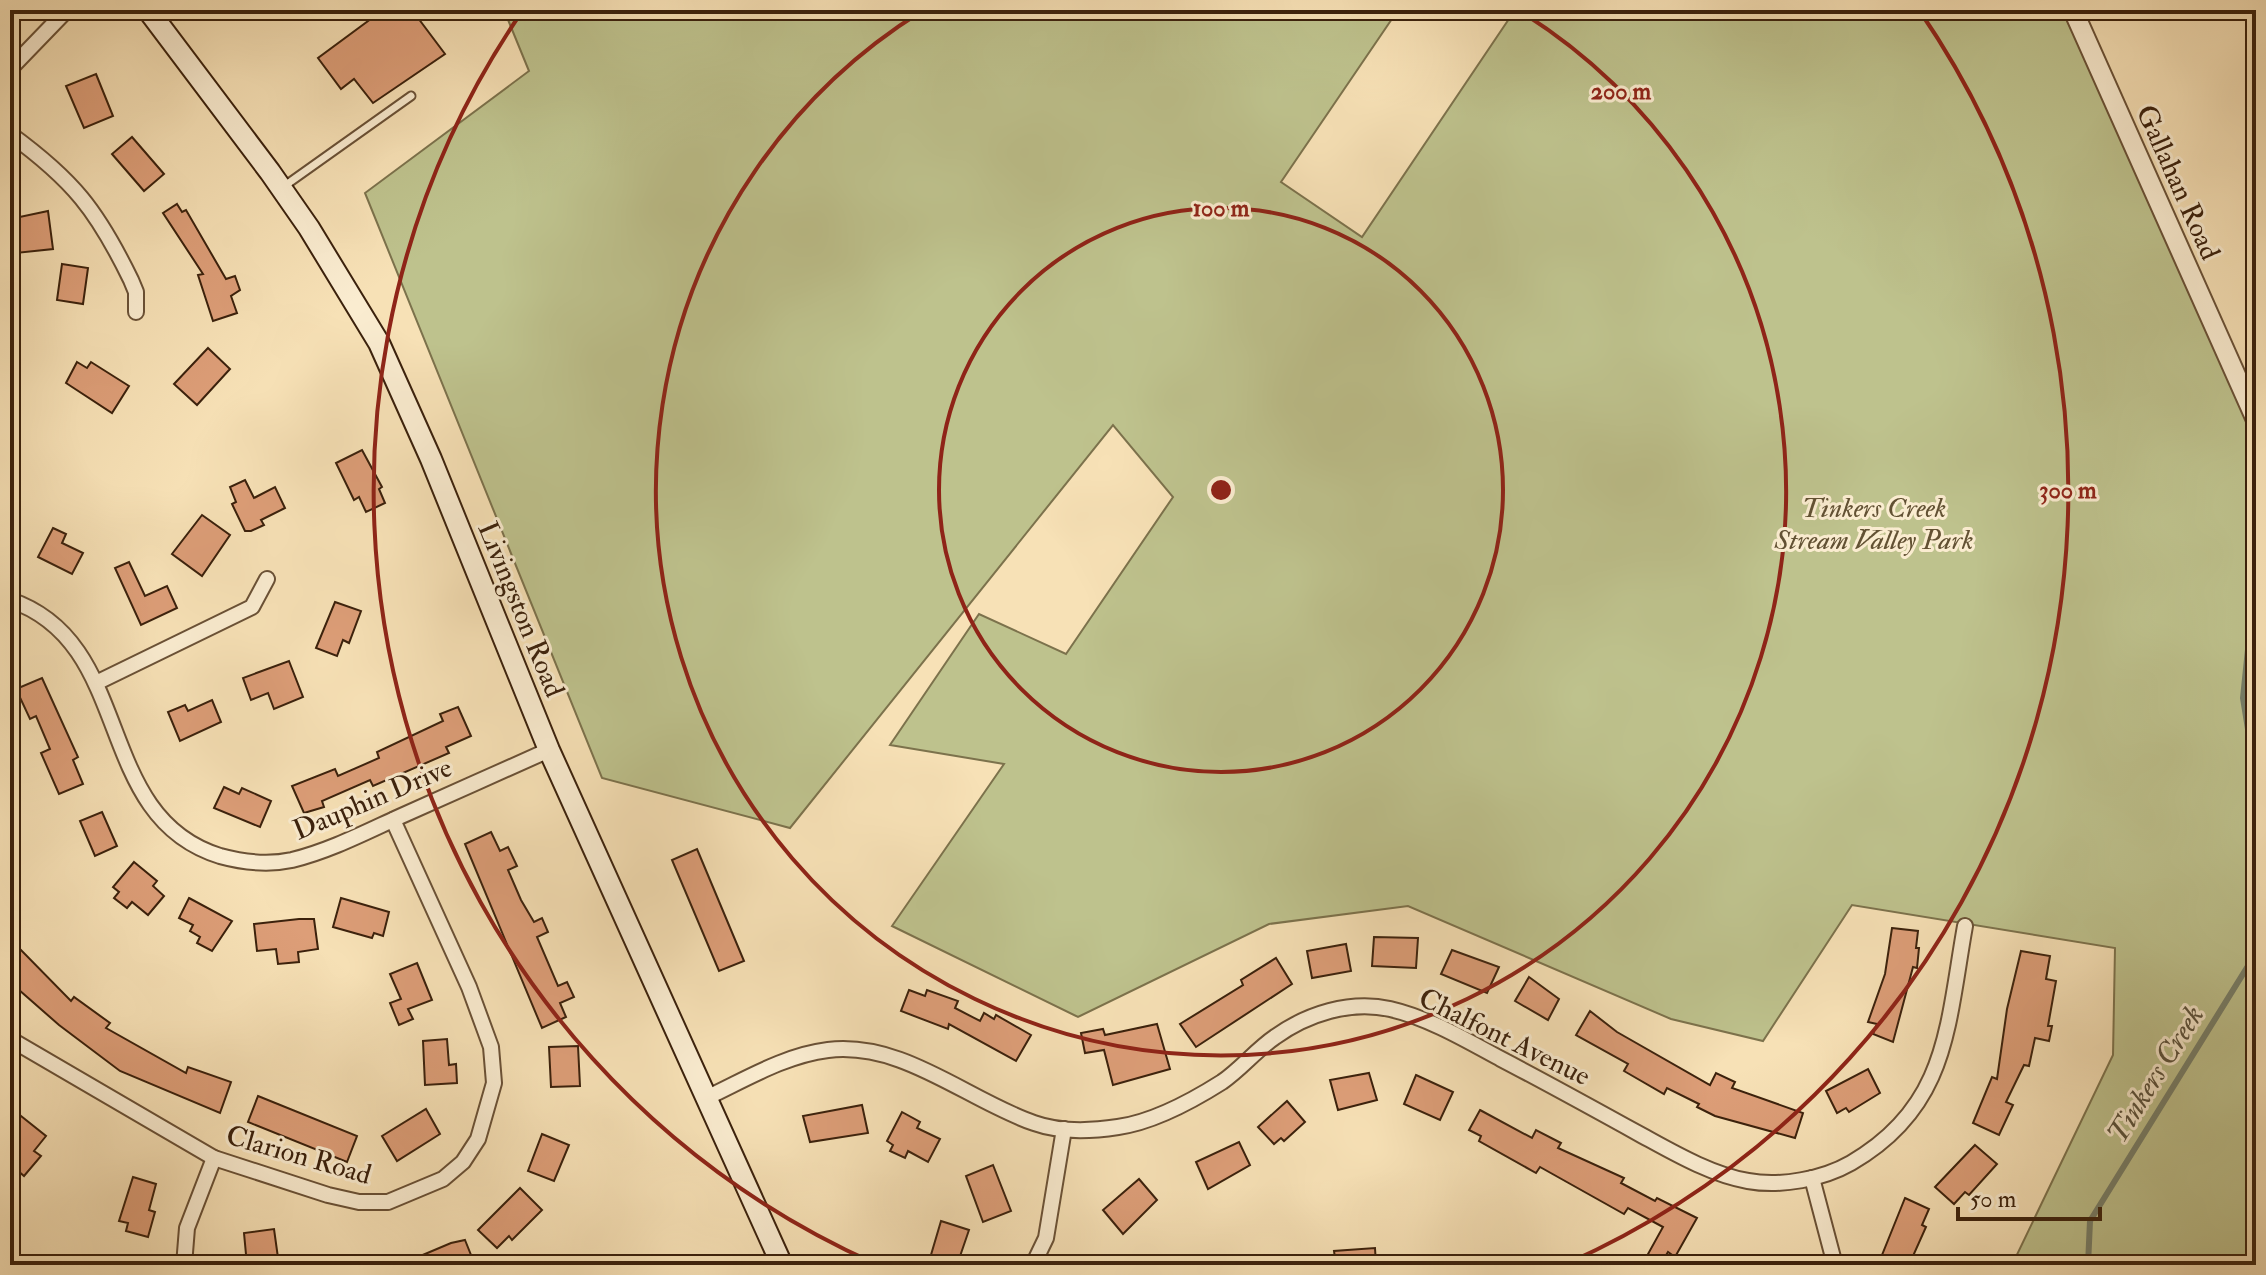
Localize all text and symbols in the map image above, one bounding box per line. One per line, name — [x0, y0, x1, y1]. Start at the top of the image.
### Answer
text: 200 m — [1591, 76, 1652, 107]
street label: Gallahan Road — [2128, 100, 2227, 266]
text: 100 m — [1193, 193, 1250, 224]
text: 300 m — [2039, 475, 2097, 506]
centre of rings — [1207, 476, 1235, 504]
park label: Tinkers Creek Stream Valley Park — [1774, 491, 1973, 558]
street label: Livingston Road — [469, 517, 572, 703]
street label: Dauphin Drive — [288, 750, 458, 849]
street label: Chalfont Avenue — [1413, 981, 1596, 1094]
water label: Tinkers Creek — [2099, 999, 2212, 1150]
street label: Clarion Road — [222, 1118, 375, 1193]
scale bar — [1958, 1171, 2100, 1221]
text: 50 m — [1970, 1184, 2017, 1215]

